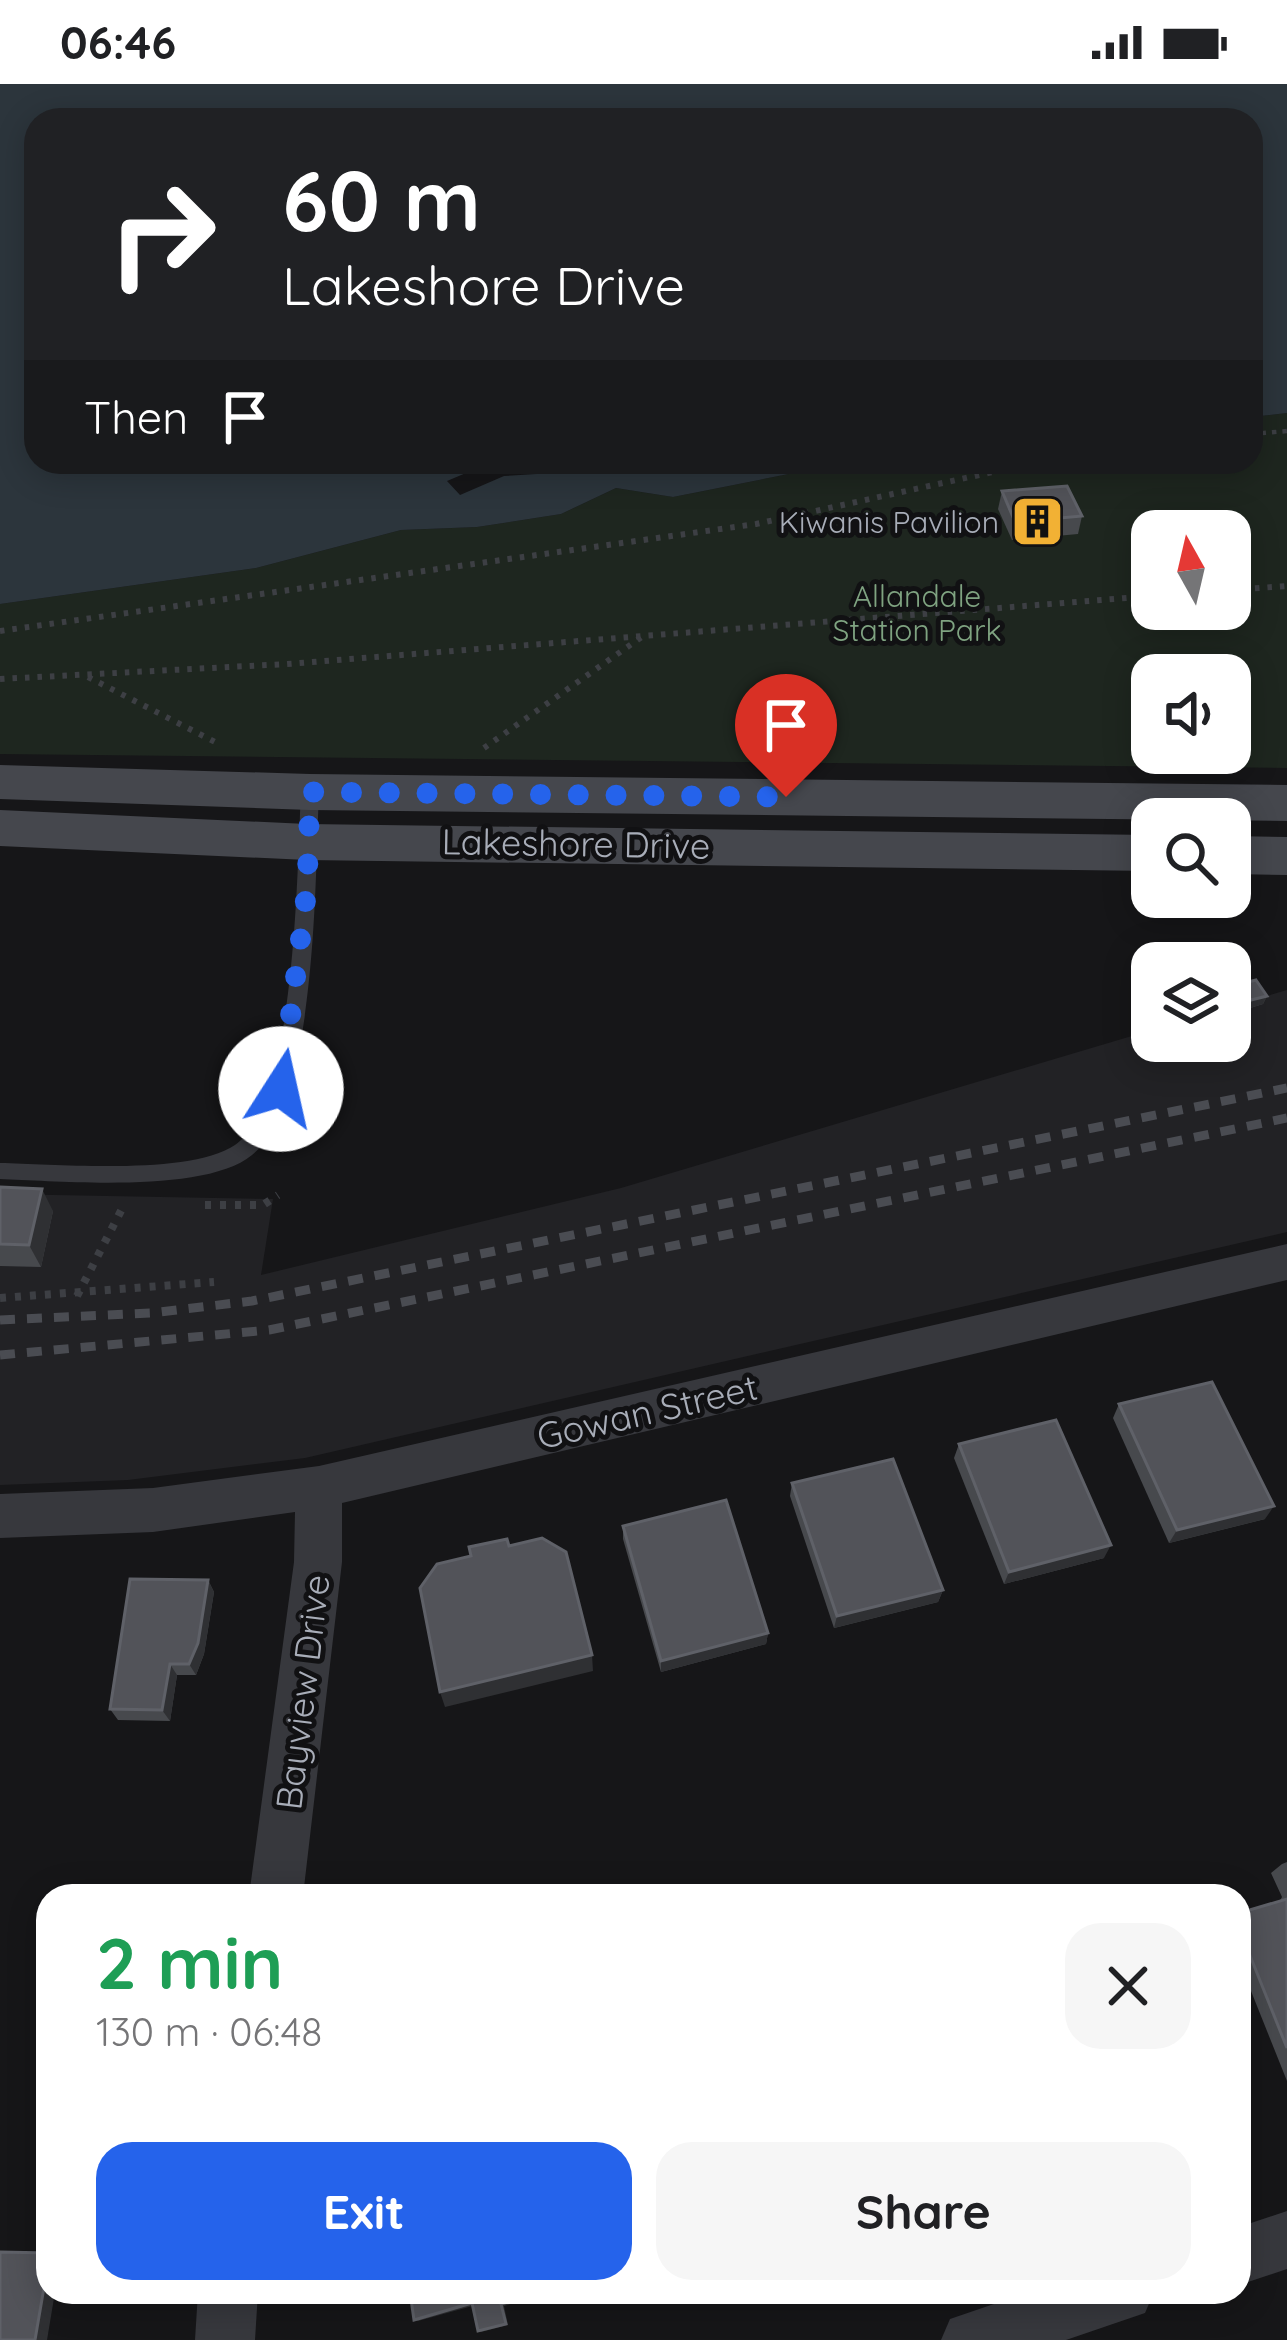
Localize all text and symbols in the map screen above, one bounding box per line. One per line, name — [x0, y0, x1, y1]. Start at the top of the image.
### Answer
text: 06:46 — [60, 14, 176, 70]
text: 60 m — [282, 147, 481, 252]
icon: right — [84, 156, 240, 312]
text: Lakeshore Drive — [282, 251, 685, 319]
icon: arrive — [212, 384, 278, 450]
text: Then — [84, 389, 188, 445]
building icon: Kiwanis Pavilion — [1010, 494, 1066, 550]
place label: Kiwanis Pavilion — [779, 503, 999, 541]
north arrow — [1131, 510, 1251, 630]
map controls — [1131, 510, 1251, 1062]
park label: Allandale Station Park — [833, 577, 1001, 649]
button: sound — [1131, 654, 1251, 774]
pin — [735, 674, 837, 797]
icon: arrive — [753, 692, 819, 758]
button: search — [1131, 798, 1251, 918]
street label: Lakeshore Drive — [441, 818, 711, 868]
button: layers — [1131, 942, 1251, 1062]
position arrow — [218, 1026, 344, 1152]
street label: Gowan Street — [532, 1364, 762, 1458]
street label: Bayview Drive — [265, 1572, 339, 1812]
text: 2 min — [96, 1917, 283, 2007]
button: close — [1065, 1923, 1191, 2049]
text: 130 m · 06:48 — [96, 2007, 322, 2056]
button: Exit — [96, 2142, 632, 2280]
button: Share — [656, 2142, 1191, 2280]

